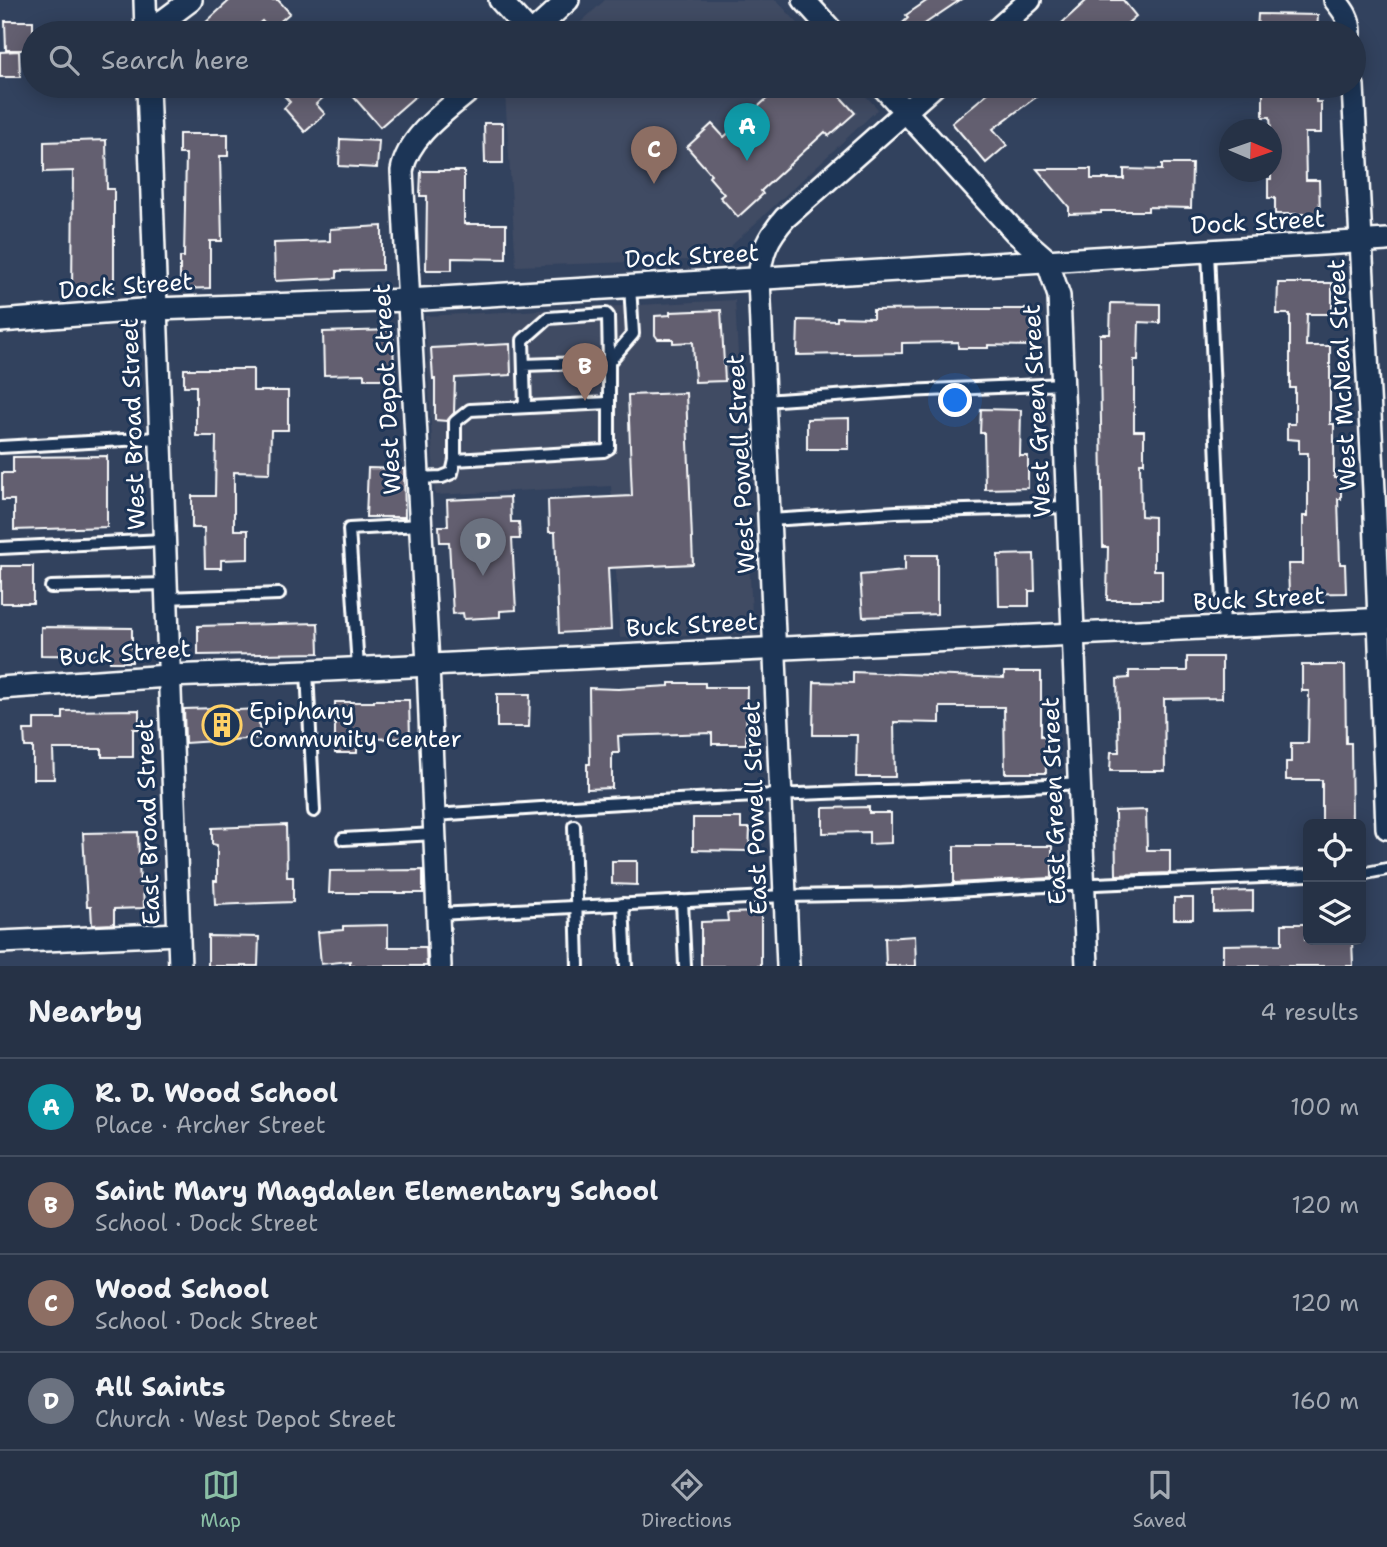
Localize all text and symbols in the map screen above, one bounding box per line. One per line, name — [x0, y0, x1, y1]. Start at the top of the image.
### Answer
search box — [21, 21, 1366, 98]
icon: search — [45, 41, 83, 79]
text: Search here — [101, 42, 250, 77]
pin: A — [724, 103, 770, 161]
north arrow — [1219, 119, 1282, 182]
pin: C — [631, 126, 677, 184]
street label: Dock Street — [1190, 203, 1326, 241]
street label: Dock Street — [624, 237, 760, 275]
street label: West McNeal Street — [1320, 258, 1364, 492]
street label: Dock Street — [58, 265, 194, 307]
street label: West Depot Street — [365, 282, 409, 496]
street label: West Green Street — [1015, 303, 1059, 519]
street label: West Broad Street — [113, 317, 153, 531]
pin: B — [562, 343, 608, 401]
street label: West Powell Street — [719, 353, 763, 575]
your location — [938, 383, 972, 417]
pin: D — [460, 518, 506, 576]
street label: Buck Street — [1192, 580, 1326, 618]
street label: Buck Street — [625, 606, 759, 644]
street label: Buck Street — [58, 632, 192, 674]
place label: Epiphany Community Center — [249, 695, 462, 755]
street label: East Green Street — [1034, 697, 1074, 905]
street label: East Powell Street — [735, 700, 775, 916]
building icon: Epiphany Community Center — [201, 704, 243, 746]
street label: East Broad Street — [128, 718, 168, 926]
map controls — [1303, 819, 1366, 945]
button: locate — [1303, 819, 1366, 882]
button: layers — [1303, 882, 1366, 945]
text: Nearby — [28, 991, 143, 1032]
text: 4 results — [1260, 997, 1359, 1027]
text: R. D. Wood School — [95, 1075, 338, 1110]
text: A — [42, 1092, 60, 1122]
text: 100 m — [1290, 1092, 1359, 1122]
text: Place · Archer Street — [95, 1110, 326, 1140]
text: Saint Mary Magdalen Elementary School — [95, 1173, 658, 1208]
text: B — [44, 1190, 58, 1220]
text: 120 m — [1291, 1190, 1359, 1220]
text: School · Dock Street — [95, 1208, 318, 1238]
text: Wood School — [95, 1271, 269, 1306]
text: C — [44, 1288, 58, 1318]
text: 120 m — [1291, 1288, 1359, 1318]
text: School · Dock Street — [95, 1306, 318, 1336]
text: All Saints — [95, 1369, 225, 1404]
text: D — [43, 1386, 59, 1416]
text: 160 m — [1291, 1386, 1359, 1416]
text: Church · West Depot Street — [95, 1404, 396, 1434]
tab: Map — [200, 1466, 241, 1533]
tab: Directions — [642, 1466, 732, 1533]
tab: Saved — [1133, 1466, 1187, 1533]

